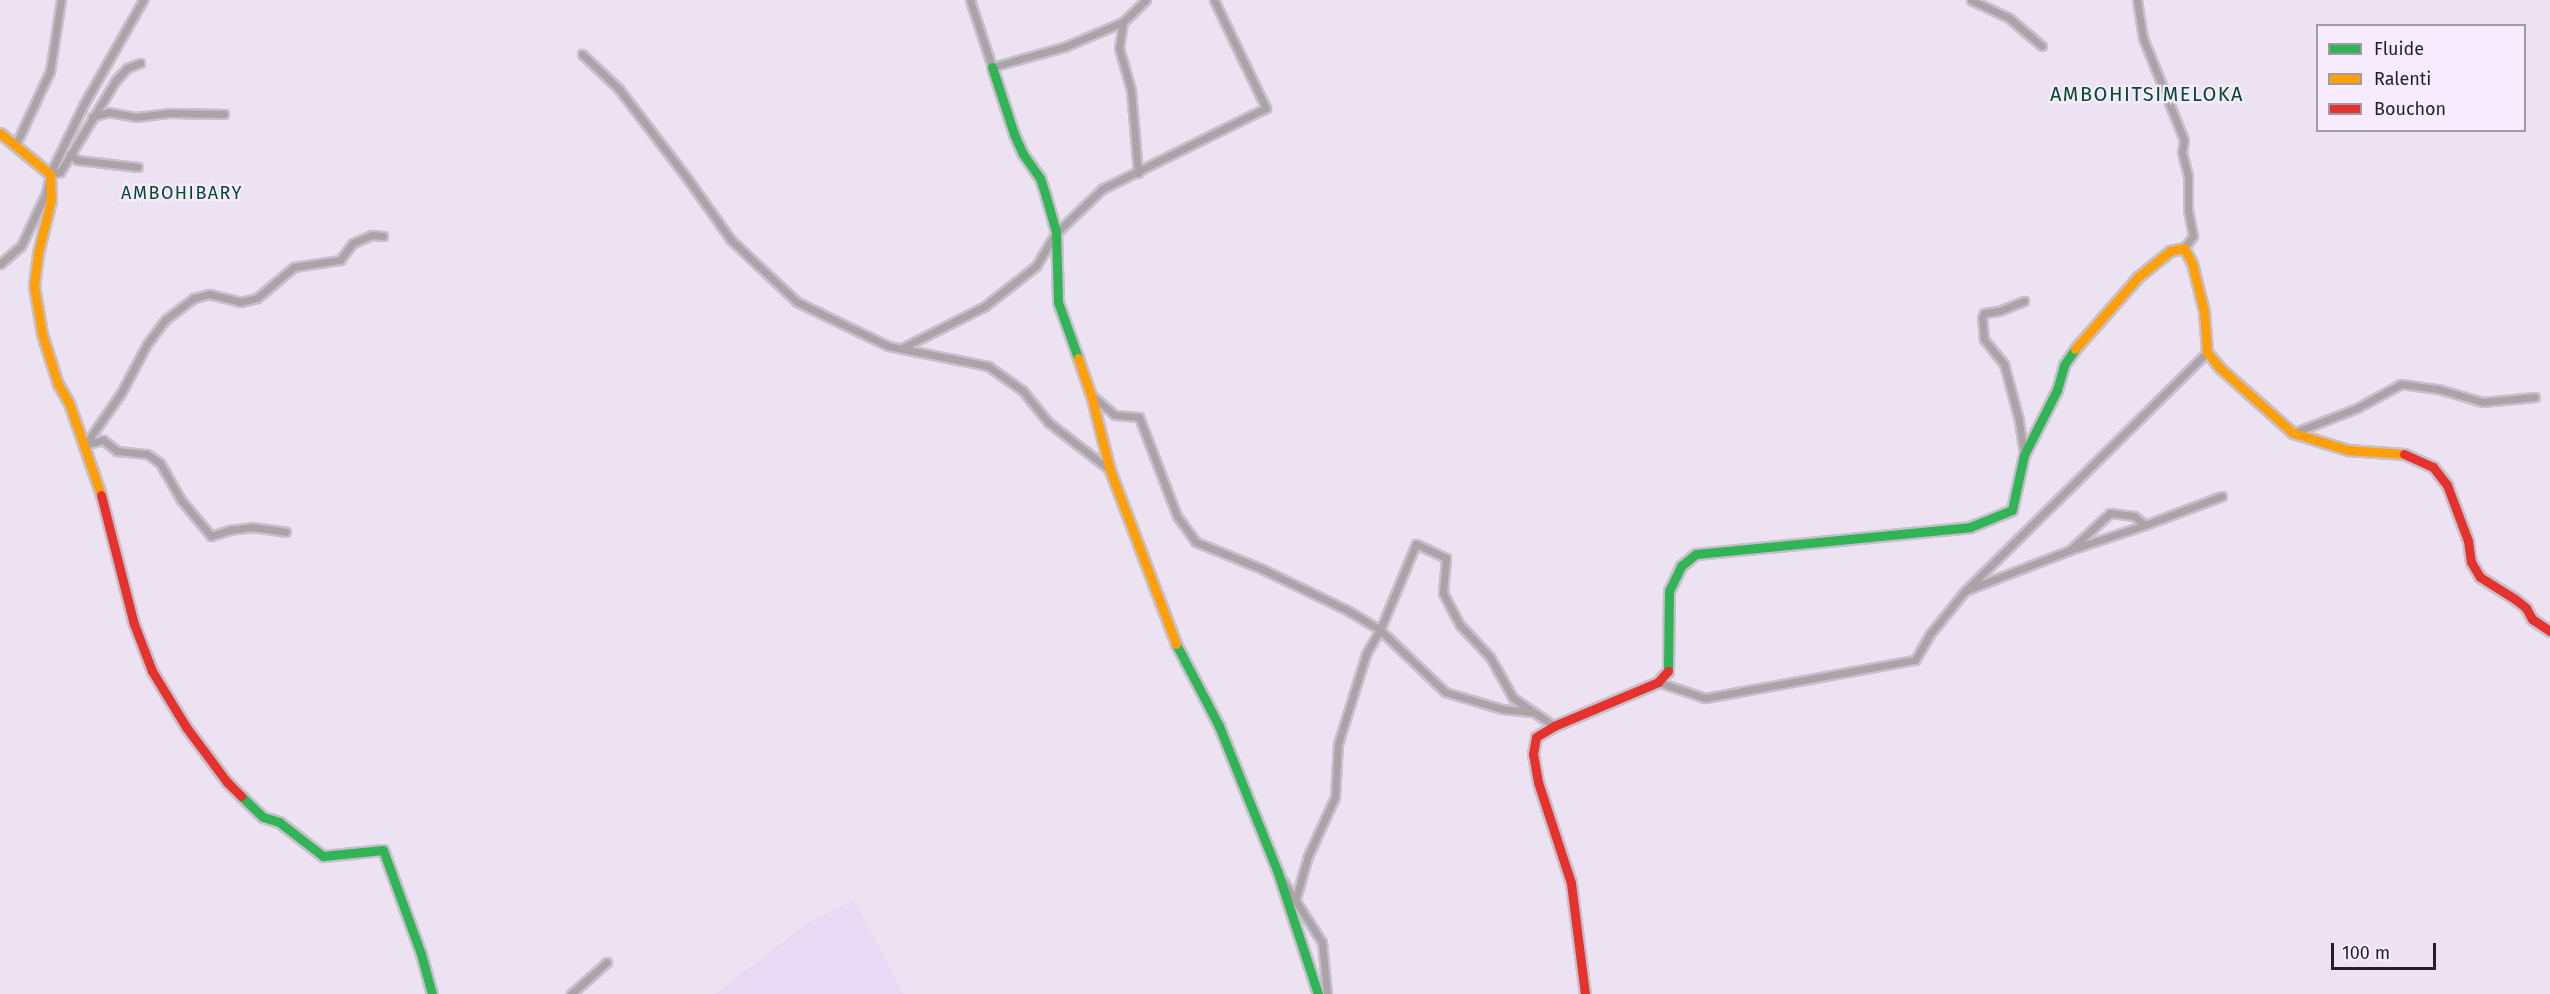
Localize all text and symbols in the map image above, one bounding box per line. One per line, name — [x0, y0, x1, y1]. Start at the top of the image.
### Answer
legend — [2316, 24, 2526, 132]
text: Fluide — [2374, 38, 2424, 60]
text: Ralenti — [2374, 68, 2431, 90]
district label: AMBOHITSIMELOKA — [2050, 82, 2244, 106]
text: Bouchon — [2374, 98, 2446, 120]
district label: AMBOHIBARY — [121, 182, 243, 204]
scale bar — [2334, 931, 2439, 969]
text: 100 m — [2342, 942, 2390, 964]

